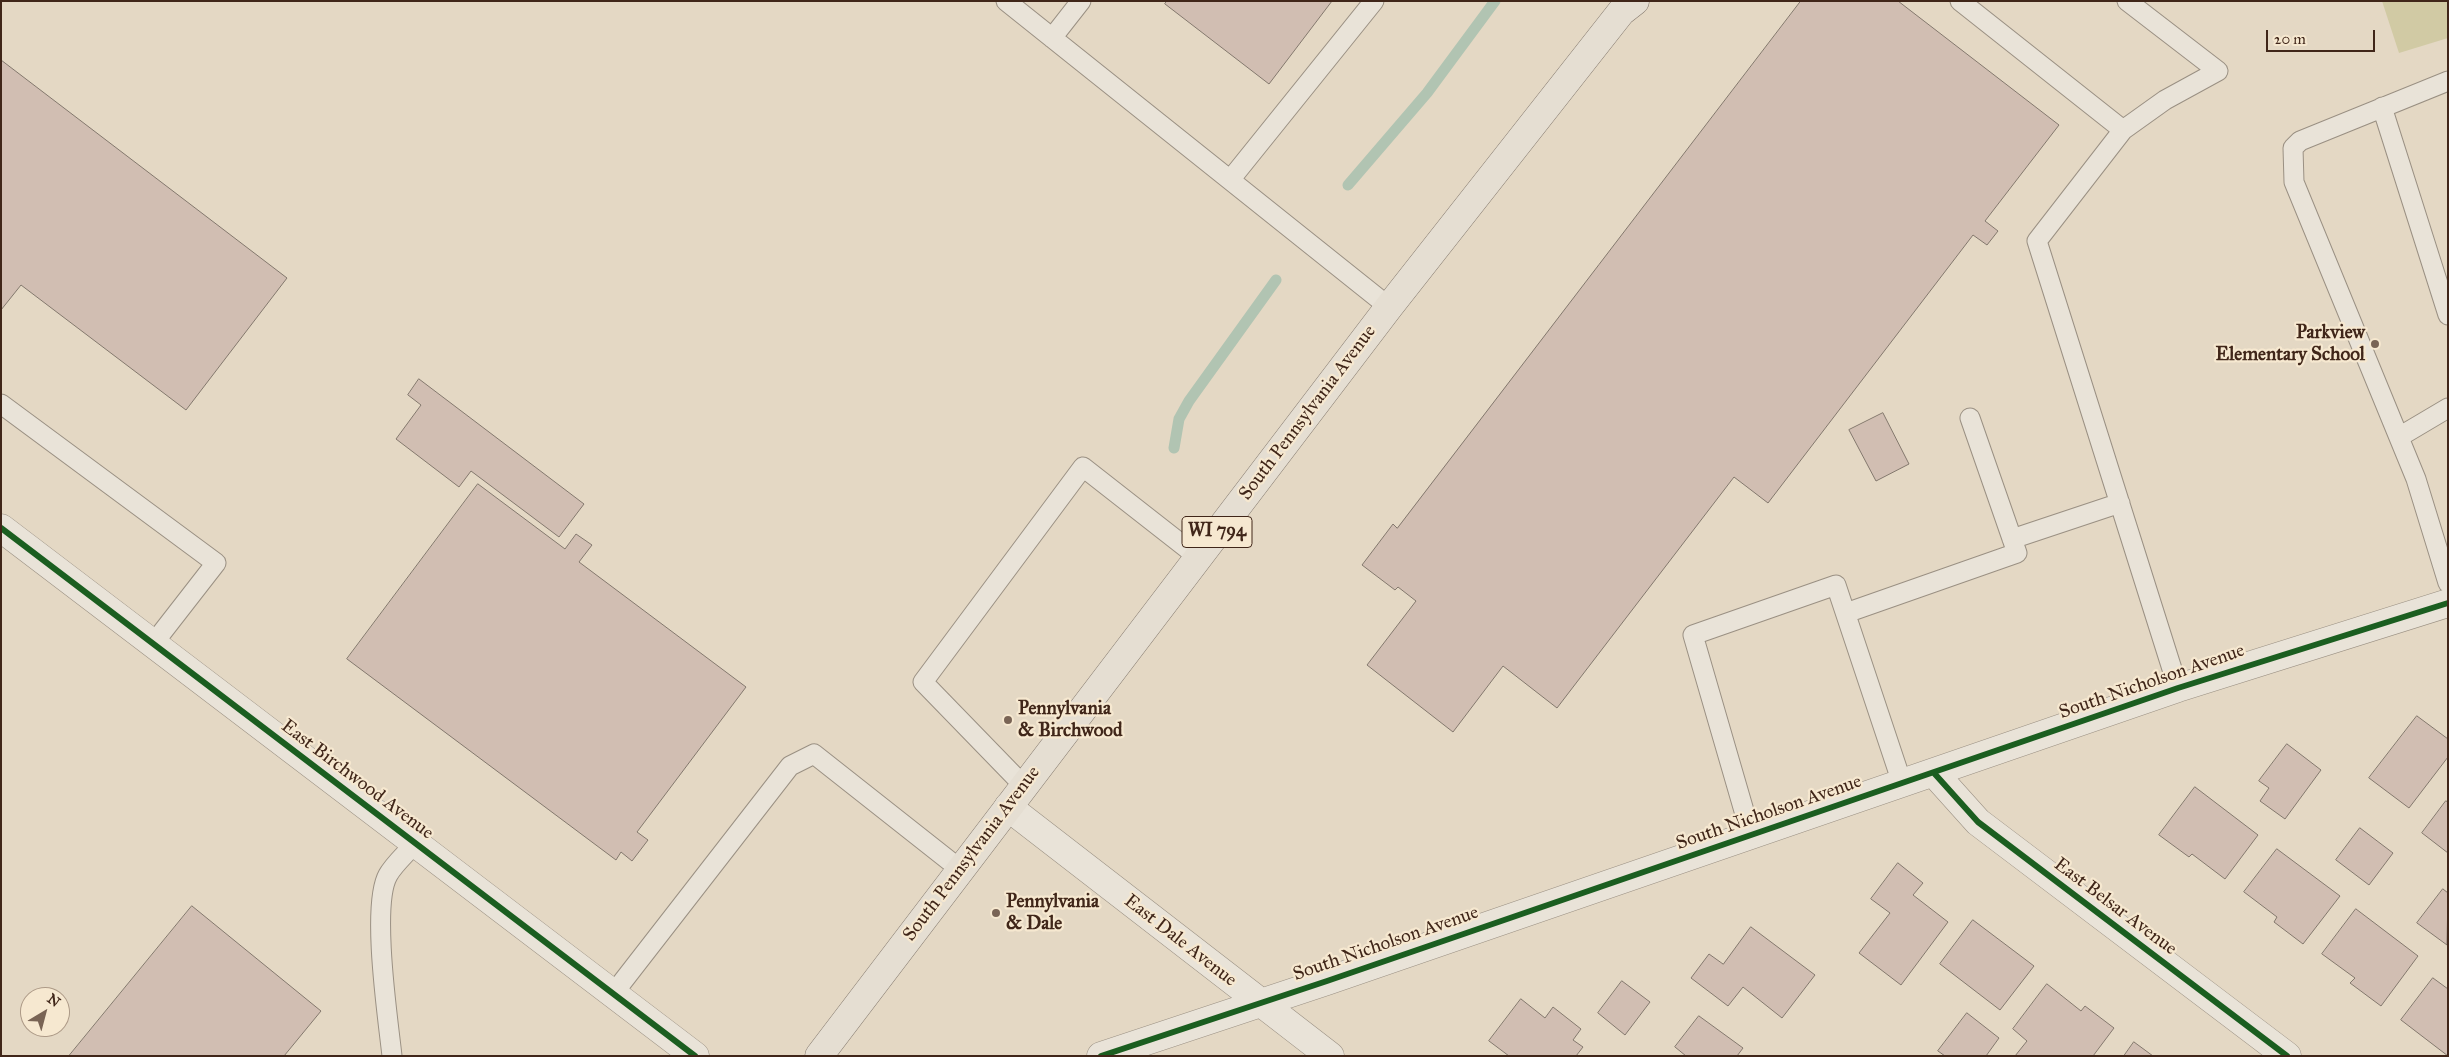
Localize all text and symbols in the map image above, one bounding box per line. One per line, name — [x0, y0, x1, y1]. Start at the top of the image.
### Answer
scale bar — [2269, 20, 2378, 52]
text: 20 m — [2274, 30, 2306, 48]
street label: South Pennsylvania Avenue — [1235, 321, 1381, 505]
place label: Parkview Elementary School — [2216, 322, 2365, 366]
marker: Parkview Elementary School — [2369, 338, 2381, 350]
road number: WI 794 — [1182, 516, 1252, 548]
street label: South Nicholson Avenue — [2056, 640, 2248, 724]
place label: Pennylvania & Birchwood — [1018, 698, 1123, 742]
marker: Pennylvania & Birchwood — [1002, 714, 1014, 726]
street label: East Birchwood Avenue — [276, 715, 438, 845]
street label: South Pennsylvania Avenue — [899, 762, 1045, 946]
street label: South Nicholson Avenue — [1673, 771, 1865, 855]
street label: East Belsar Avenue — [2049, 853, 2181, 961]
street label: East Dale Avenue — [1119, 890, 1241, 992]
place label: Pennylvania & Dale — [1006, 891, 1099, 935]
street label: South Nicholson Avenue — [1290, 902, 1482, 986]
marker: Pennylvania & Dale — [990, 907, 1002, 919]
north arrow — [20, 987, 70, 1037]
text: N — [44, 990, 64, 1011]

